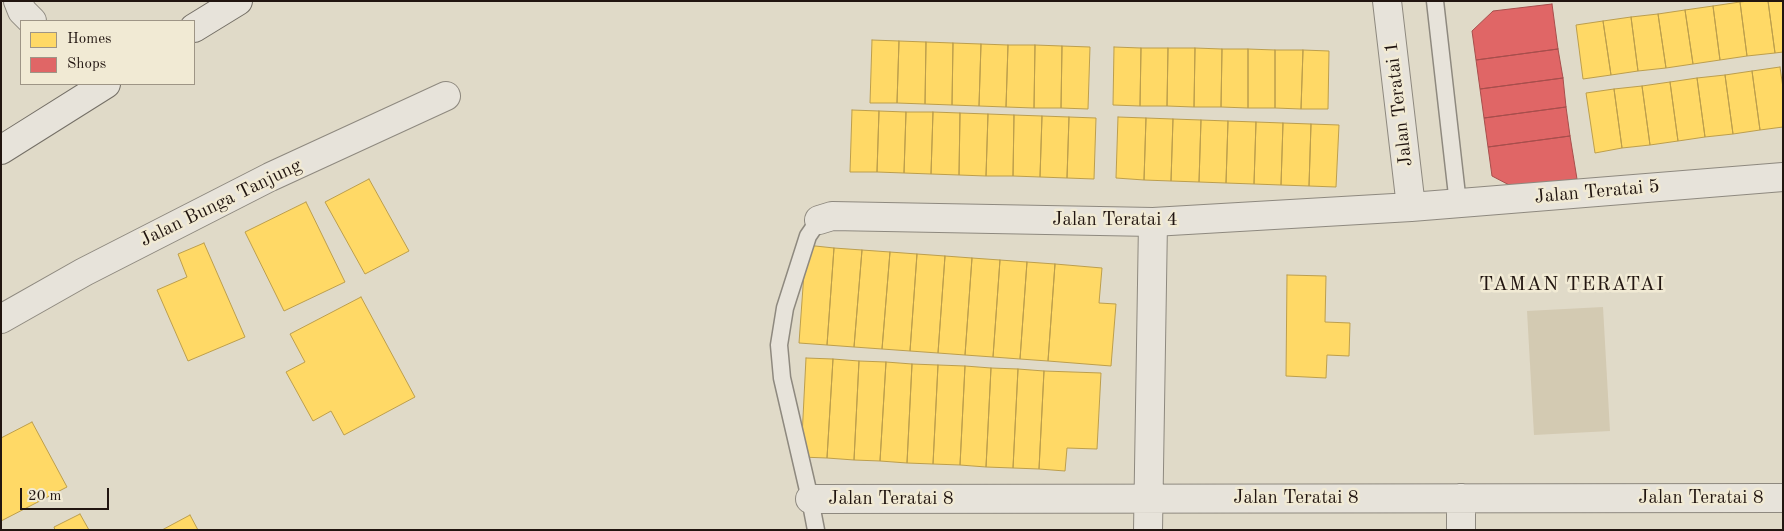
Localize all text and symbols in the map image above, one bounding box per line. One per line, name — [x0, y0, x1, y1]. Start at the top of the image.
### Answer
legend — [20, 20, 195, 85]
text: Homes — [67, 32, 112, 47]
street label: Jalan Teratai 1 — [1380, 40, 1418, 168]
text: Shops — [67, 57, 106, 72]
street label: Jalan Bunga Tanjung — [136, 154, 306, 252]
street label: Jalan Teratai 5 — [1534, 175, 1660, 209]
street label: Jalan Teratai 4 — [1052, 209, 1178, 231]
district label: TAMAN TERATAI — [1477, 273, 1667, 297]
scale bar — [22, 478, 111, 510]
street label: Jalan Teratai 8 — [1233, 487, 1359, 509]
street label: Jalan Teratai 8 — [1638, 487, 1764, 509]
street label: Jalan Teratai 8 — [828, 488, 954, 510]
text: 20 m — [28, 489, 62, 504]

